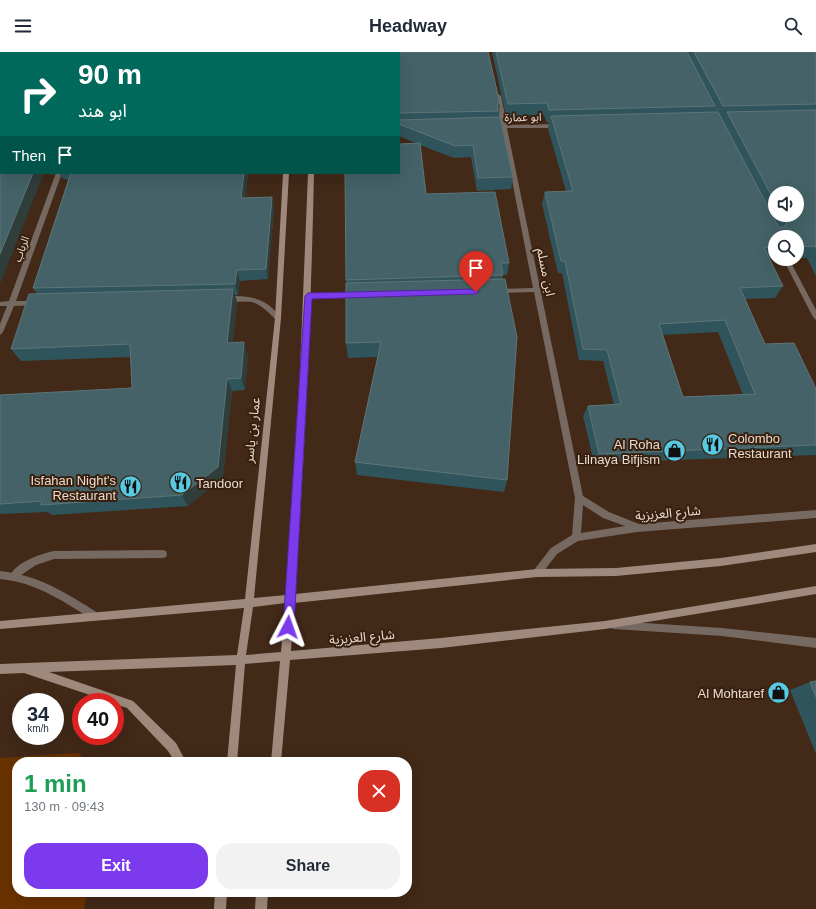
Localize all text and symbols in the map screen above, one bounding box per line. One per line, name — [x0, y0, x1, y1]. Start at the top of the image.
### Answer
icon: menu — [12, 15, 34, 37]
icon: search — [782, 15, 804, 37]
text: Headway — [369, 16, 447, 36]
text: 90 m — [78, 59, 142, 90]
icon: right — [12, 68, 64, 120]
text: ابو هند — [78, 101, 127, 121]
street label: ابو عمارة — [504, 111, 542, 124]
icon: arrive — [54, 144, 76, 166]
text: Then — [12, 147, 46, 164]
map controls — [768, 186, 804, 266]
button: sound — [768, 186, 804, 222]
button: search — [768, 230, 804, 266]
street label: الرباب — [11, 234, 32, 264]
street label: ابن مسلم — [531, 247, 558, 298]
pin — [459, 251, 493, 292]
icon: arrive — [465, 257, 487, 279]
street label: عمار بن ياسر — [241, 396, 264, 465]
place label: Colombo Restaurant — [728, 431, 792, 461]
restaurant icon: Colombo Restaurant — [700, 432, 726, 458]
place label: Al Roha Lilnaya Bifjism — [577, 437, 661, 467]
shop icon: Al Roha Lilnaya Bifjism — [662, 438, 688, 464]
restaurant icon: Tandoor — [168, 470, 194, 496]
place label: Isfahan Night's Restaurant — [30, 473, 116, 503]
restaurant icon: Isfahan Night's Restaurant — [118, 474, 144, 500]
place label: Tandoor — [196, 476, 244, 491]
street label: شارع العزيزية — [635, 503, 702, 526]
position arrow — [267, 606, 309, 648]
street label: شارع العزيزية — [329, 627, 396, 650]
shop icon: Al Mohtaref — [766, 680, 792, 706]
place label: Al Mohtaref — [698, 686, 764, 701]
speed limit sign: 40 — [72, 693, 124, 745]
text: 34 — [27, 703, 49, 725]
text: km/h — [27, 723, 49, 734]
text: 1 min — [24, 770, 87, 797]
button: close — [358, 770, 400, 812]
text: 130 m · 09:43 — [24, 799, 104, 814]
button: Exit — [24, 843, 208, 889]
button: Share — [216, 843, 400, 889]

